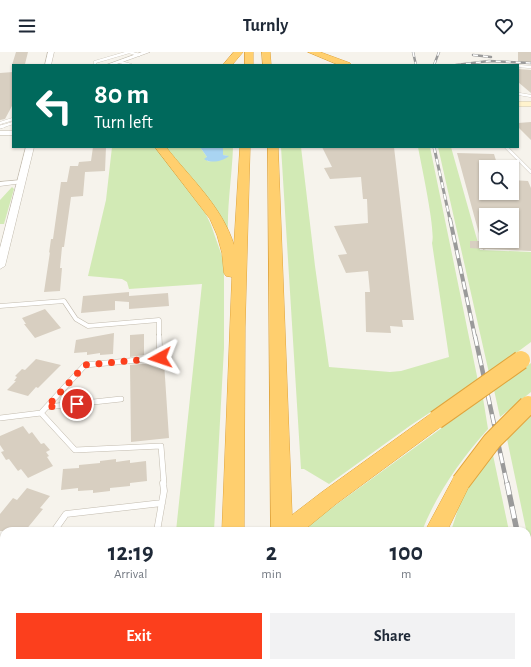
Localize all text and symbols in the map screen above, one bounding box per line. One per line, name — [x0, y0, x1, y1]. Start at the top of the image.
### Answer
icon: menu — [16, 15, 38, 37]
icon: heart — [493, 15, 515, 37]
text: Turnly — [243, 17, 288, 35]
icon: left — [28, 80, 80, 132]
text: 80 m — [94, 81, 149, 109]
text: Turn left — [94, 114, 153, 132]
map controls — [479, 160, 519, 248]
button: search — [479, 160, 519, 200]
button: layers — [479, 208, 519, 248]
position arrow — [139, 337, 181, 379]
pin — [60, 387, 94, 421]
icon: arrive — [66, 393, 88, 415]
text: 12:19 — [108, 541, 154, 565]
text: 2 — [266, 541, 277, 565]
text: 100 — [389, 541, 423, 565]
text: Arrival — [114, 568, 147, 581]
text: min — [261, 568, 282, 581]
text: m — [401, 568, 412, 581]
button: Exit — [16, 613, 262, 659]
button: Share — [270, 613, 515, 659]

